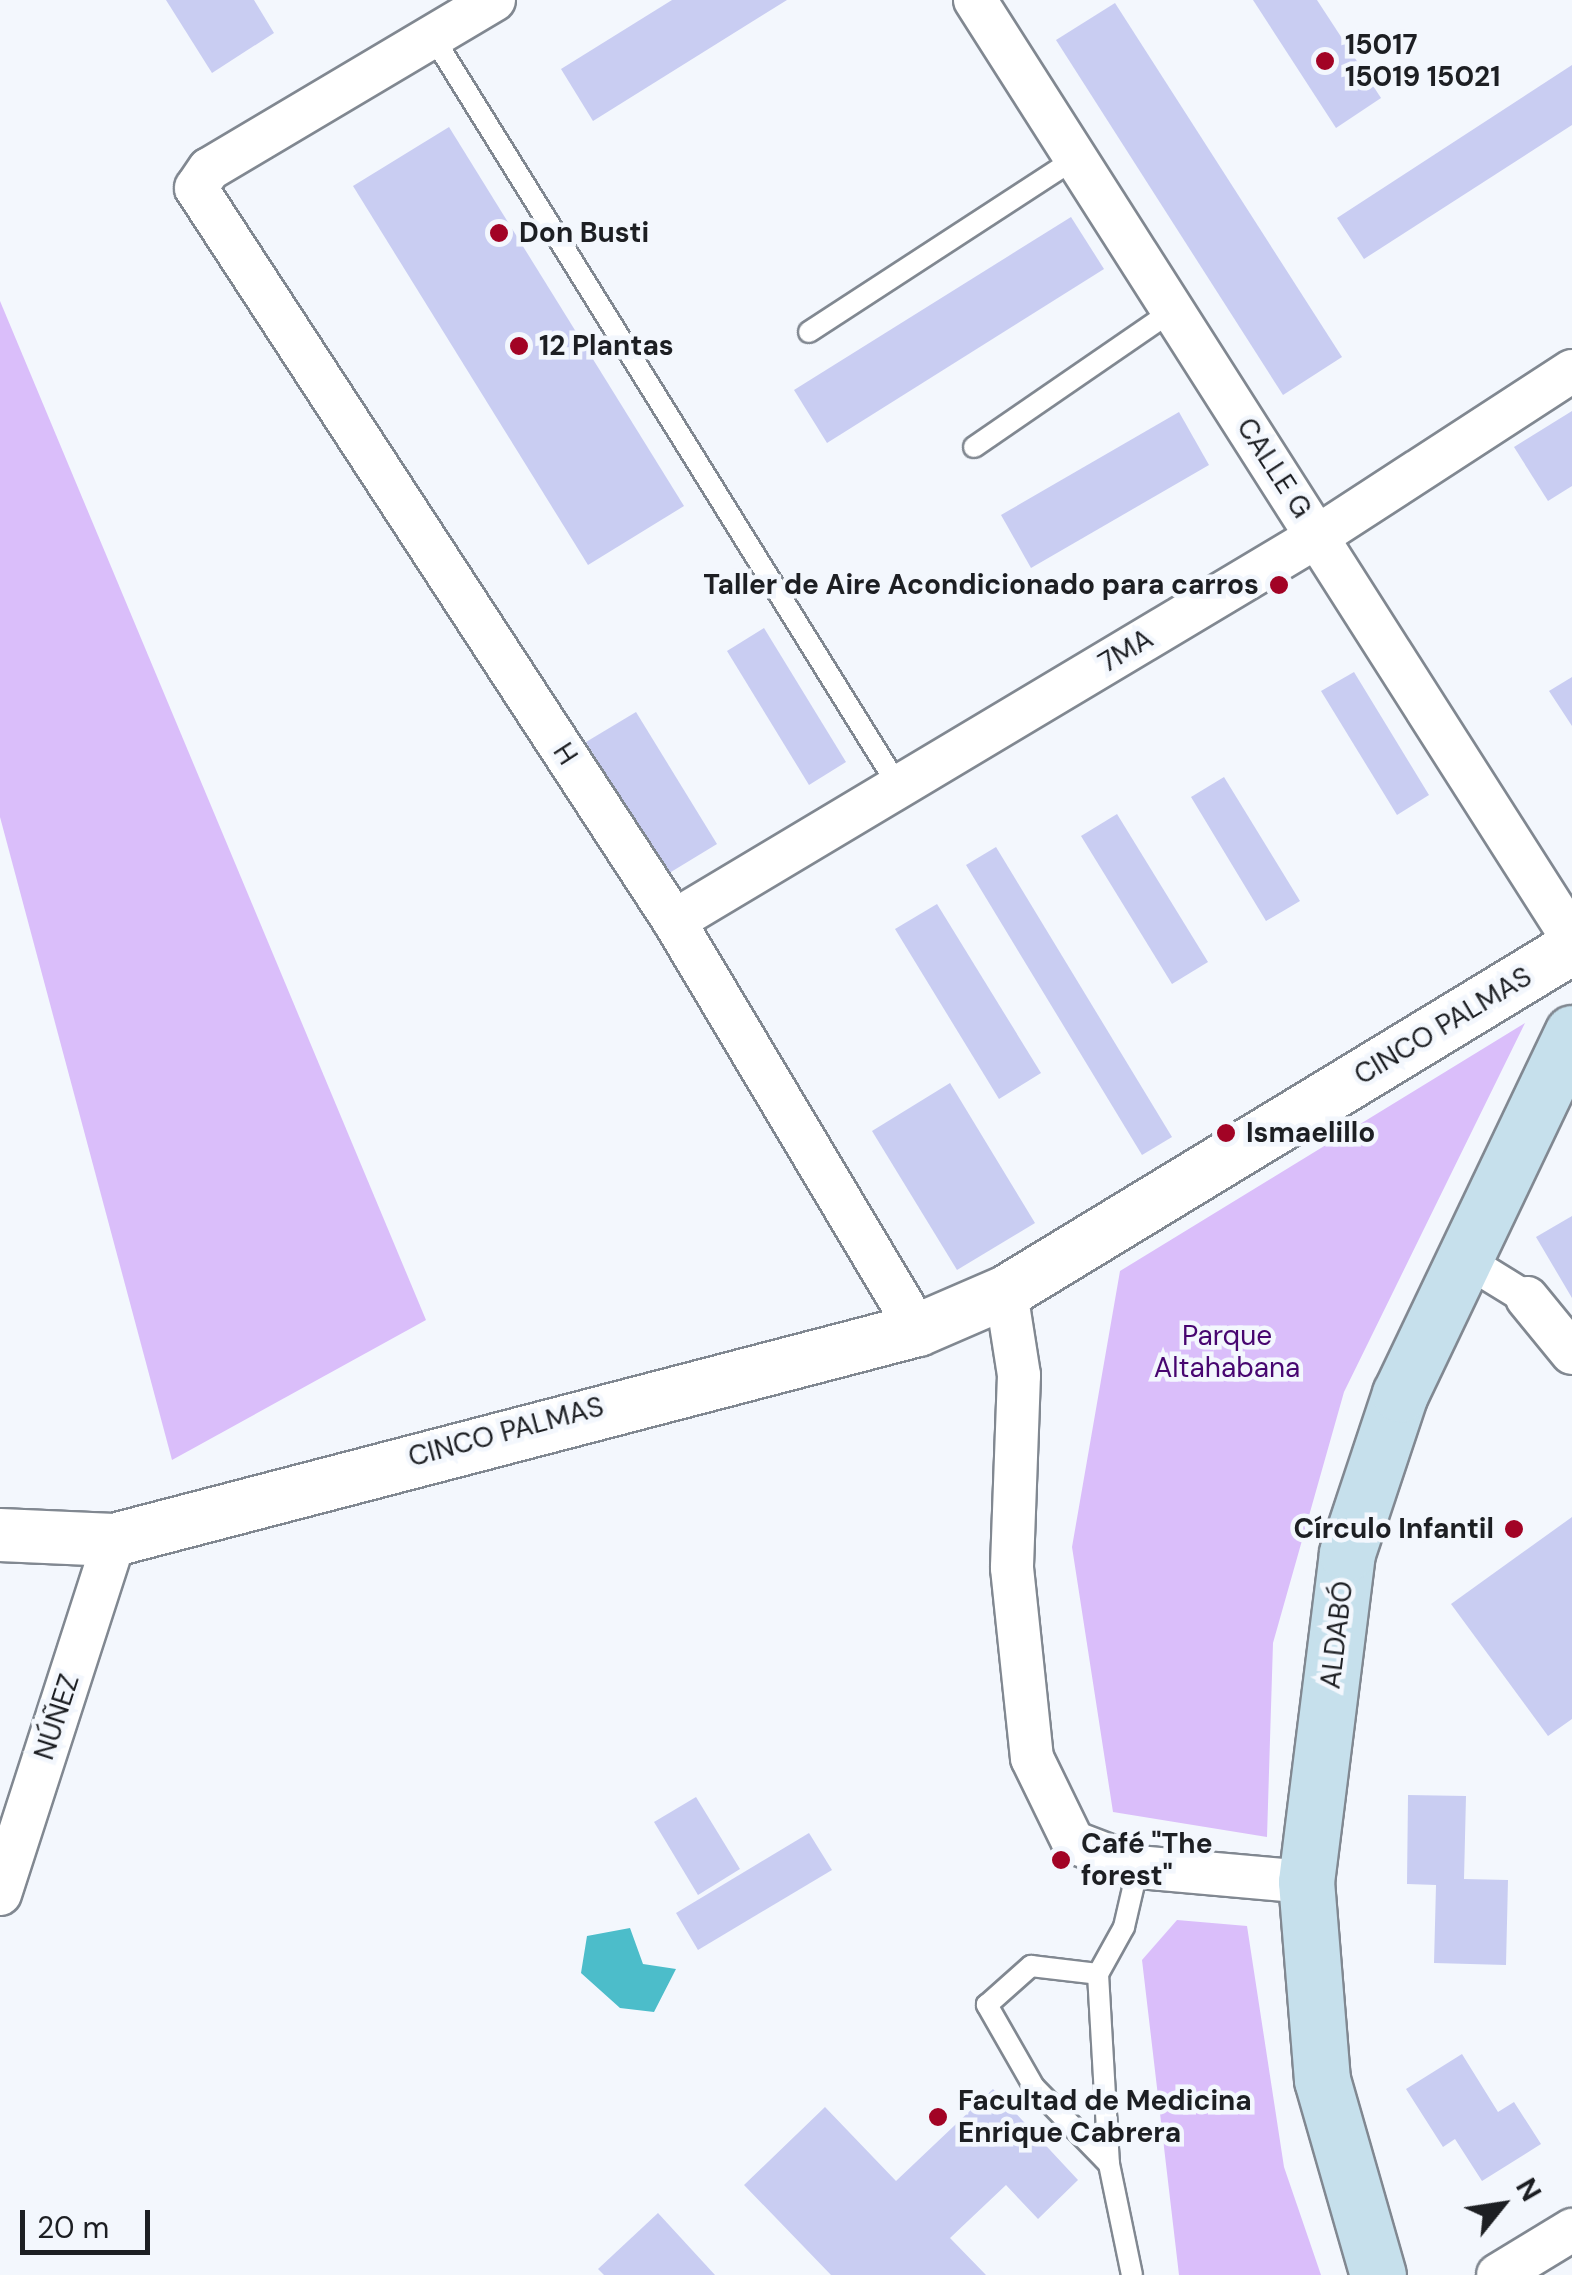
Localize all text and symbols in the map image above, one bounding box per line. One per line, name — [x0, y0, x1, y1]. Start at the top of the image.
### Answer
place label: 15017 15019 15021 — [1345, 28, 1500, 94]
marker: 15017 15019 15021 — [1314, 50, 1336, 72]
place label: Don Busti — [519, 216, 649, 250]
marker: Don Busti — [488, 222, 510, 244]
place label: 12 Plantas — [539, 329, 674, 363]
marker: 12 Plantas — [508, 335, 530, 357]
street label: CALLE G — [1229, 412, 1319, 524]
place label: Taller de Aire Acondicionado para carros — [703, 568, 1259, 602]
marker: Taller de Aire Acondicionado para carros — [1268, 574, 1290, 596]
street label: 7MA — [1093, 622, 1159, 680]
street label: H — [546, 737, 584, 771]
street label: CINCO PALMAS — [1348, 960, 1538, 1092]
place label: Ismaelillo — [1246, 1116, 1375, 1150]
marker: Ismaelillo — [1215, 1122, 1237, 1144]
park label: Parque Altahabana — [1154, 1319, 1300, 1385]
street label: CINCO PALMAS — [405, 1390, 607, 1474]
place label: Círculo Infantil — [1294, 1512, 1494, 1546]
marker: Círculo Infantil — [1503, 1518, 1525, 1540]
street label: ALDABÓ — [1314, 1579, 1360, 1691]
street label: NÚÑEZ — [27, 1670, 87, 1764]
place label: Café "The forest" — [1081, 1827, 1212, 1893]
marker: Café "The forest" — [1050, 1849, 1072, 1871]
place label: Facultad de Medicina Enrique Cabrera — [958, 2084, 1252, 2150]
marker: Facultad de Medicina Enrique Cabrera — [927, 2106, 949, 2128]
north arrow — [1452, 2155, 1552, 2255]
text: N — [1507, 2172, 1550, 2208]
scale bar — [25, 2190, 155, 2252]
text: 20 m — [37, 2208, 109, 2247]

